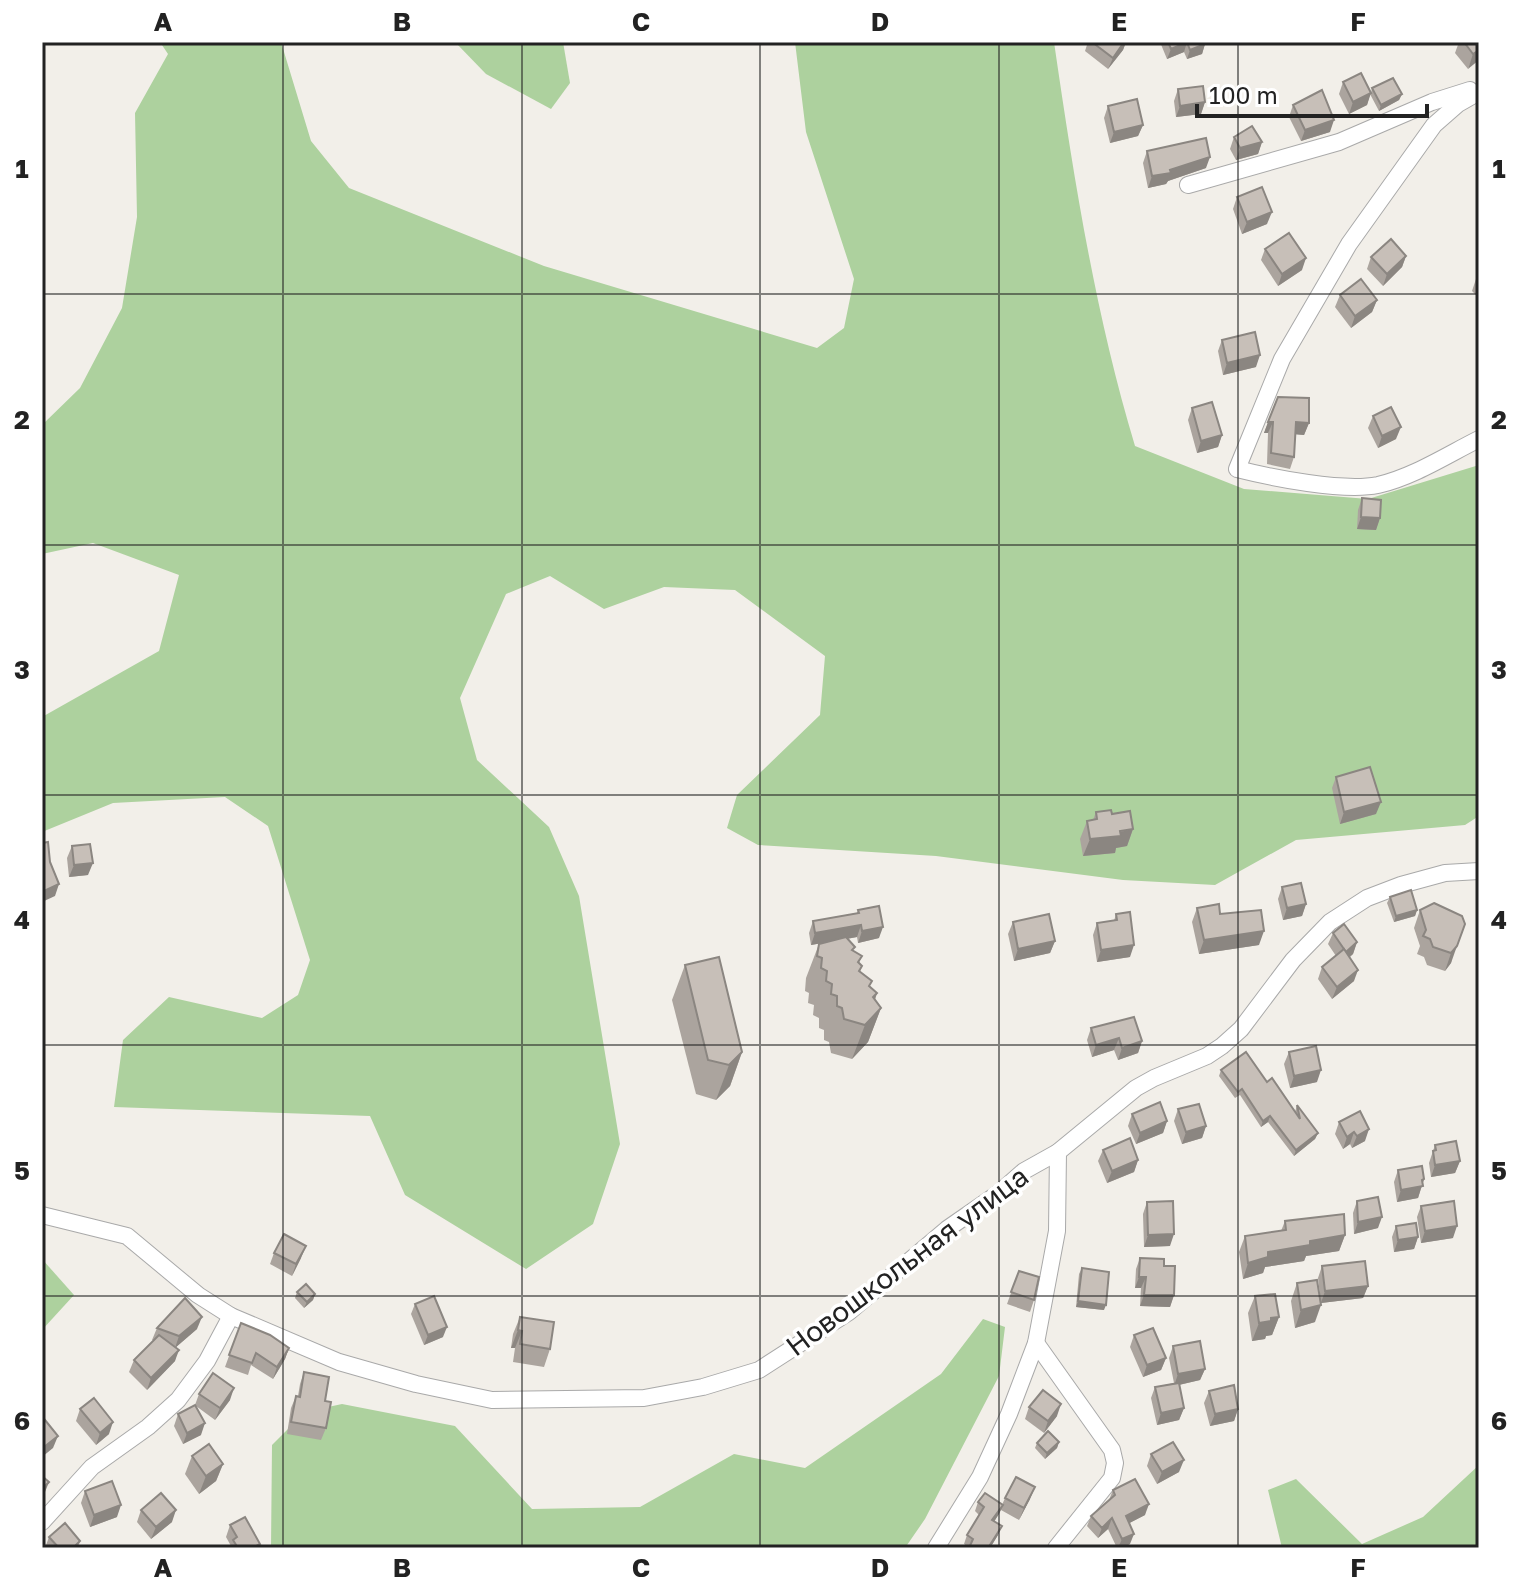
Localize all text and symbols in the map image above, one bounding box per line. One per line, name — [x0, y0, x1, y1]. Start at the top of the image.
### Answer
text: A — [154, 6, 173, 37]
text: B — [393, 6, 411, 37]
text: C — [632, 6, 650, 37]
text: D — [871, 6, 889, 37]
text: E — [1111, 6, 1127, 37]
text: F — [1350, 6, 1366, 37]
scale bar — [1197, 68, 1427, 118]
text: 100 m — [1209, 80, 1278, 109]
text: 1 — [15, 153, 29, 184]
text: 1 — [1492, 153, 1506, 184]
text: 2 — [14, 404, 30, 435]
text: 2 — [1491, 404, 1507, 435]
text: 3 — [14, 654, 30, 685]
text: 3 — [1491, 654, 1507, 685]
text: 4 — [14, 904, 30, 935]
text: 4 — [1491, 904, 1507, 935]
text: 5 — [14, 1155, 30, 1186]
text: 5 — [1491, 1155, 1507, 1186]
street label: Новошкольная улица — [779, 1159, 1034, 1362]
text: 6 — [14, 1405, 30, 1436]
text: 6 — [1491, 1405, 1507, 1436]
text: A — [154, 1552, 173, 1583]
text: B — [393, 1552, 411, 1583]
text: C — [632, 1552, 650, 1583]
text: D — [871, 1552, 889, 1583]
text: E — [1111, 1552, 1127, 1583]
text: F — [1350, 1552, 1366, 1583]

